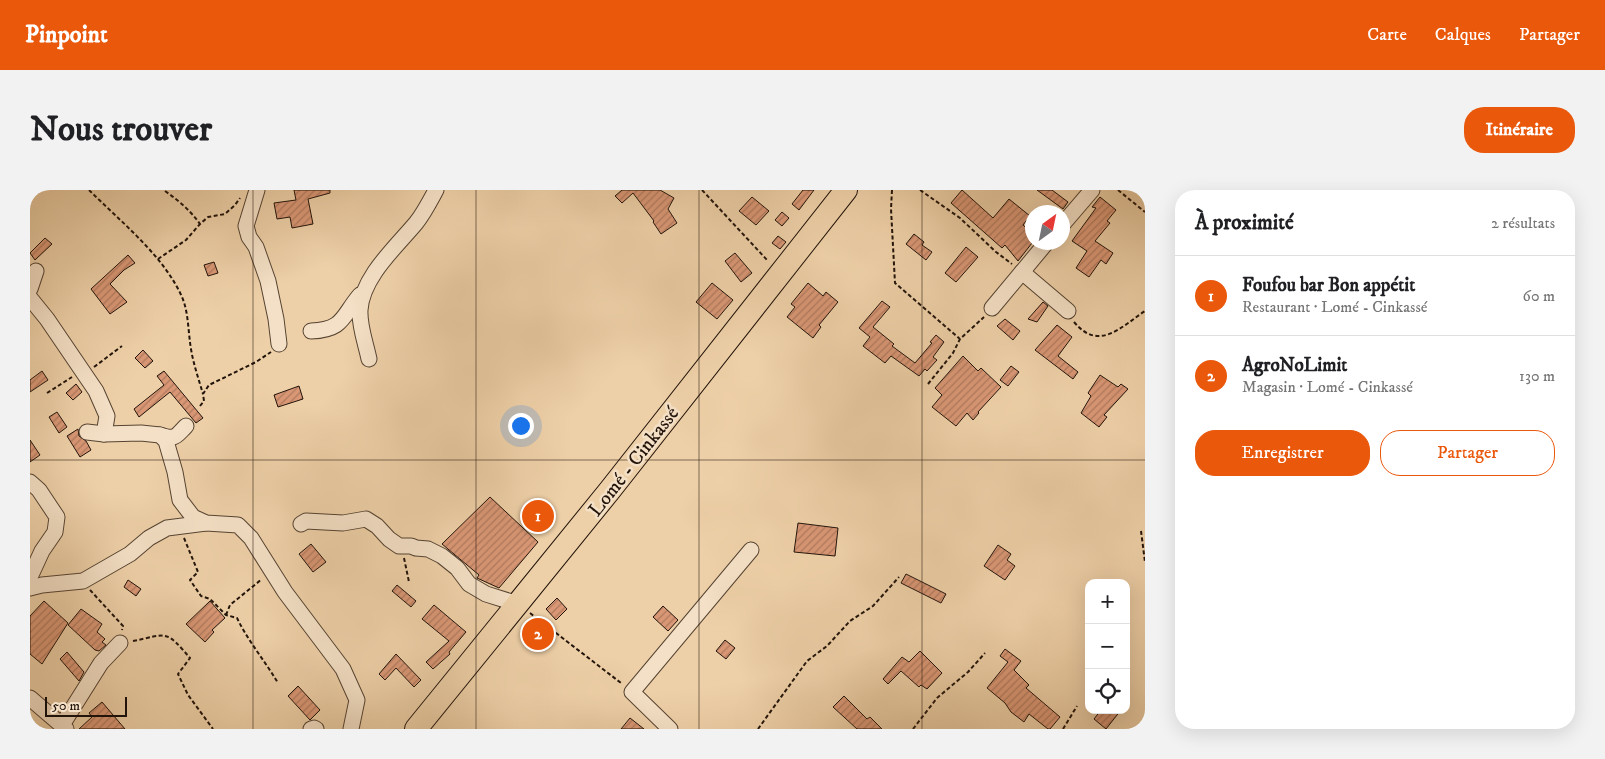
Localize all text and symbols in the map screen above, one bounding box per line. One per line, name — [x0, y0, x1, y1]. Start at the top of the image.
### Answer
text: Pinpoint — [25, 20, 108, 50]
text: Carte — [1367, 24, 1407, 46]
text: Calques — [1435, 24, 1491, 46]
text: Partager — [1519, 24, 1580, 46]
button: Itinéraire — [1464, 107, 1575, 153]
text: Nous trouver — [30, 108, 212, 152]
north arrow — [1025, 205, 1070, 250]
text: À proximité — [1195, 210, 1294, 236]
text: 2 résultats — [1491, 213, 1555, 233]
text: Foufou bar Bon appétit — [1242, 274, 1415, 297]
text: 1 — [1208, 286, 1214, 306]
text: 60 m — [1523, 286, 1555, 306]
text: Restaurant · Lomé - Cinkassé — [1242, 297, 1427, 317]
text: AgroNoLimit — [1242, 354, 1347, 377]
text: 2 — [1207, 366, 1215, 386]
text: 130 m — [1519, 366, 1555, 386]
text: Magasin · Lomé - Cinkassé — [1242, 377, 1413, 397]
street label: Lomé - Cinkassé — [583, 401, 685, 522]
your location — [508, 413, 534, 439]
button: Enregistrer — [1195, 430, 1370, 476]
button: Partager — [1380, 430, 1555, 476]
pin: 1 — [522, 497, 554, 535]
map controls — [1085, 579, 1130, 714]
button: + — [1085, 579, 1130, 624]
pin: 2 — [522, 615, 554, 653]
button: − — [1085, 624, 1130, 669]
button: locate — [1085, 669, 1130, 714]
scale bar — [45, 694, 128, 717]
text: 50 m — [52, 697, 80, 715]

